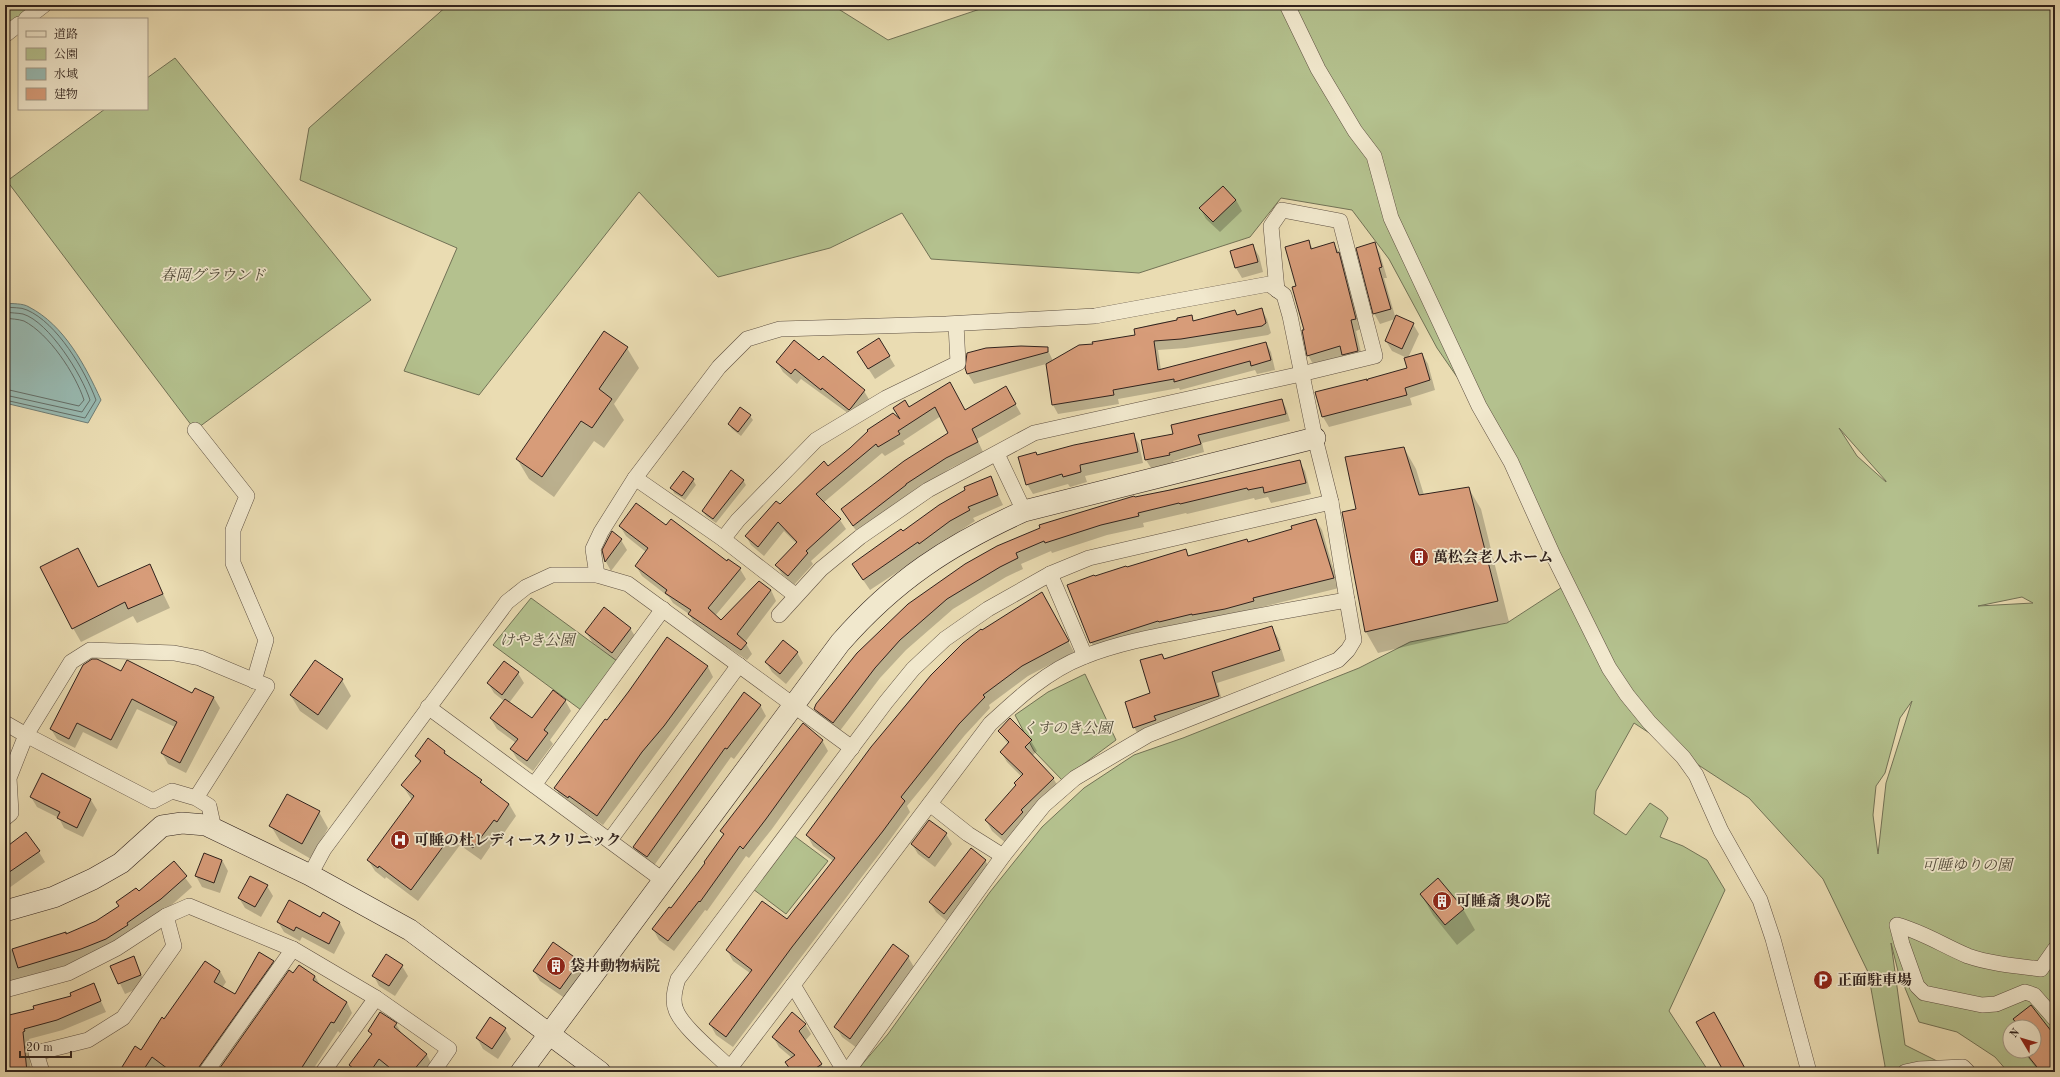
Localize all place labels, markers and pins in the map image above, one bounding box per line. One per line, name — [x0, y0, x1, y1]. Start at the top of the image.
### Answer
building icon: 萬松会老人ホーム — [1408, 546, 1430, 568]
place label: 萬松会老人ホーム — [1433, 549, 1553, 566]
hospital icon: 可睡の杜レディースクリニック — [389, 829, 411, 851]
place label: 可睡の杜レディースクリニック — [414, 832, 621, 849]
building icon: 可睡斎 奥の院 — [1431, 890, 1453, 912]
place label: 可睡斎 奥の院 — [1456, 893, 1550, 910]
building icon: 袋井動物病院 — [545, 955, 567, 977]
place label: 袋井動物病院 — [570, 957, 660, 975]
parking icon: 正面駐車場 — [1812, 969, 1834, 991]
place label: 正面駐車場 — [1837, 972, 1912, 989]

